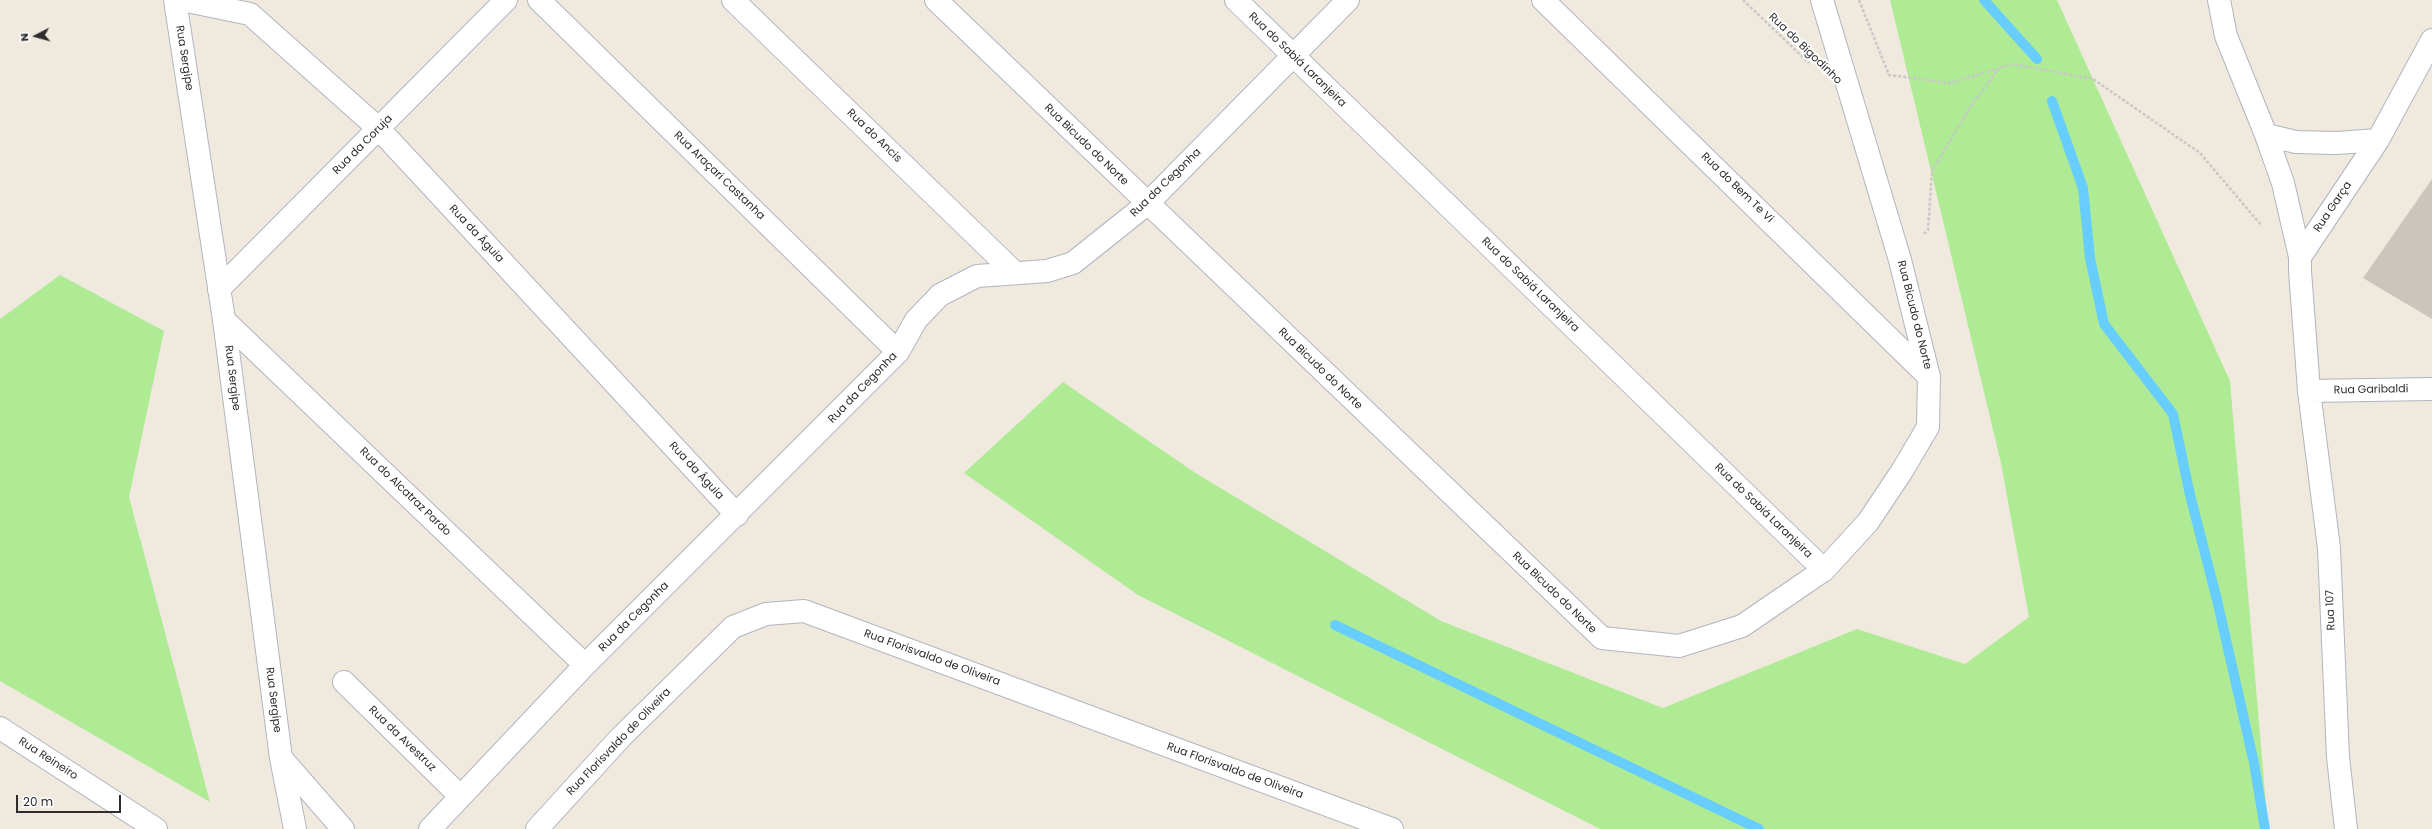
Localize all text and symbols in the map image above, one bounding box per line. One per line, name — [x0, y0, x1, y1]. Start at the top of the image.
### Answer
street label: Rua do Sabiá Laranjeira — [1245, 10, 1349, 110]
street label: Rua do Bigodinho — [1766, 11, 1844, 87]
north arrow — [16, 16, 56, 56]
street label: Rua Sergipe — [172, 24, 196, 92]
text: N — [16, 32, 32, 42]
street label: Rua Bicudo do Norte — [1041, 101, 1131, 189]
street label: Rua do Ancis — [844, 107, 904, 165]
street label: Rua da Coruja — [330, 112, 396, 178]
street label: Rua Araçari Castanha — [671, 129, 767, 223]
street label: Rua da Cegonha — [1128, 146, 1204, 220]
street label: Rua do Bem Te Vi — [1698, 150, 1776, 226]
street label: Rua Garça — [2311, 179, 2355, 235]
street label: Rua da Águia — [446, 202, 506, 266]
street label: Rua do Sabiá Laranjeira — [1478, 235, 1582, 335]
street label: Rua Bicudo do Norte — [1894, 259, 1934, 371]
street label: Rua Bicudo do Norte — [1275, 325, 1365, 413]
street label: Rua Sergipe — [221, 345, 243, 411]
street label: Rua da Cegonha — [826, 350, 900, 426]
street label: Rua Garibaldi — [2334, 383, 2408, 397]
street label: Rua da Águia — [666, 439, 726, 503]
street label: Rua do Alcatraz Pardo — [357, 445, 453, 539]
street label: Rua do Sabiá Laranjeira — [1711, 461, 1815, 561]
street label: Rua Bicudo do Norte — [1509, 549, 1599, 637]
street label: Rua da Cegonha — [596, 579, 672, 655]
street label: Rua 107 — [2324, 590, 2338, 630]
street label: Rua Florisvaldo de Oliveira — [862, 627, 1002, 689]
street label: Rua Sergipe — [262, 667, 284, 733]
street label: Rua Florisvaldo de Oliveira — [564, 686, 674, 798]
street label: Rua da Avestruz — [366, 704, 438, 774]
street label: Rua Reineiro — [16, 735, 80, 783]
street label: Rua Florisvaldo de Oliveira — [1165, 740, 1305, 802]
scale bar — [18, 787, 123, 813]
text: 20 m — [23, 793, 53, 810]

